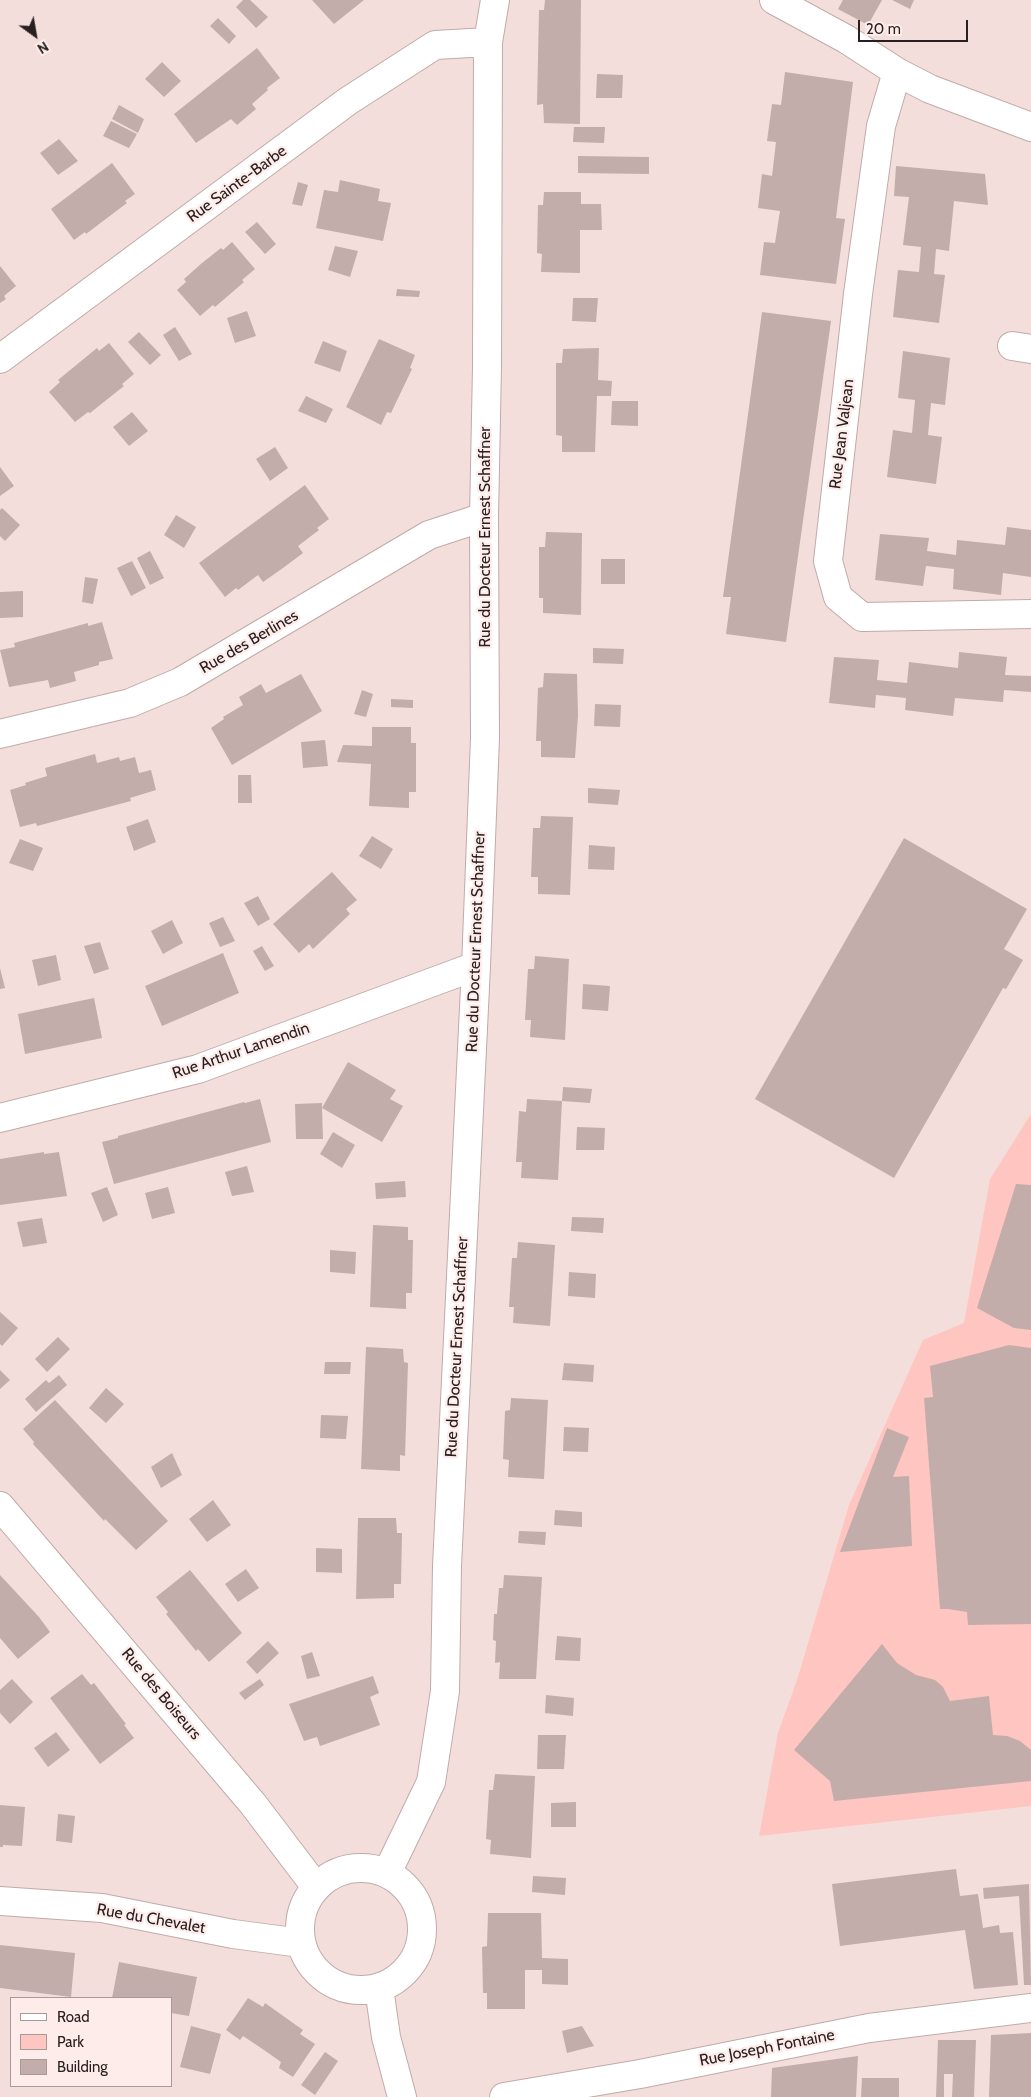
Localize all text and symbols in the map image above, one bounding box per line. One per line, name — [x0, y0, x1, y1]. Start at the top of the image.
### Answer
north arrow — [10, 10, 60, 60]
scale bar — [861, 10, 971, 42]
text: 20 m — [866, 20, 901, 38]
text: N — [34, 37, 52, 58]
street label: Rue Sainte-Barbe — [183, 141, 291, 227]
street label: Rue Jean Valjean — [826, 378, 858, 490]
street label: Rue du Docteur Ernest Schaffner — [475, 427, 495, 647]
street label: Rue des Berlines — [196, 606, 302, 678]
street label: Rue du Docteur Ernest Schaffner — [463, 831, 489, 1053]
street label: Rue Arthur Lamendin — [170, 1019, 312, 1083]
street label: Rue du Docteur Ernest Schaffner — [442, 1236, 472, 1458]
street label: Rue des Boiseurs — [117, 1644, 205, 1744]
street label: Rue du Chevalet — [95, 1900, 207, 1938]
legend — [10, 1997, 172, 2087]
text: Road — [57, 2008, 90, 2026]
street label: Rue Joseph Fontaine — [698, 2025, 836, 2071]
text: Park — [57, 2033, 84, 2051]
text: Building — [57, 2058, 108, 2076]

